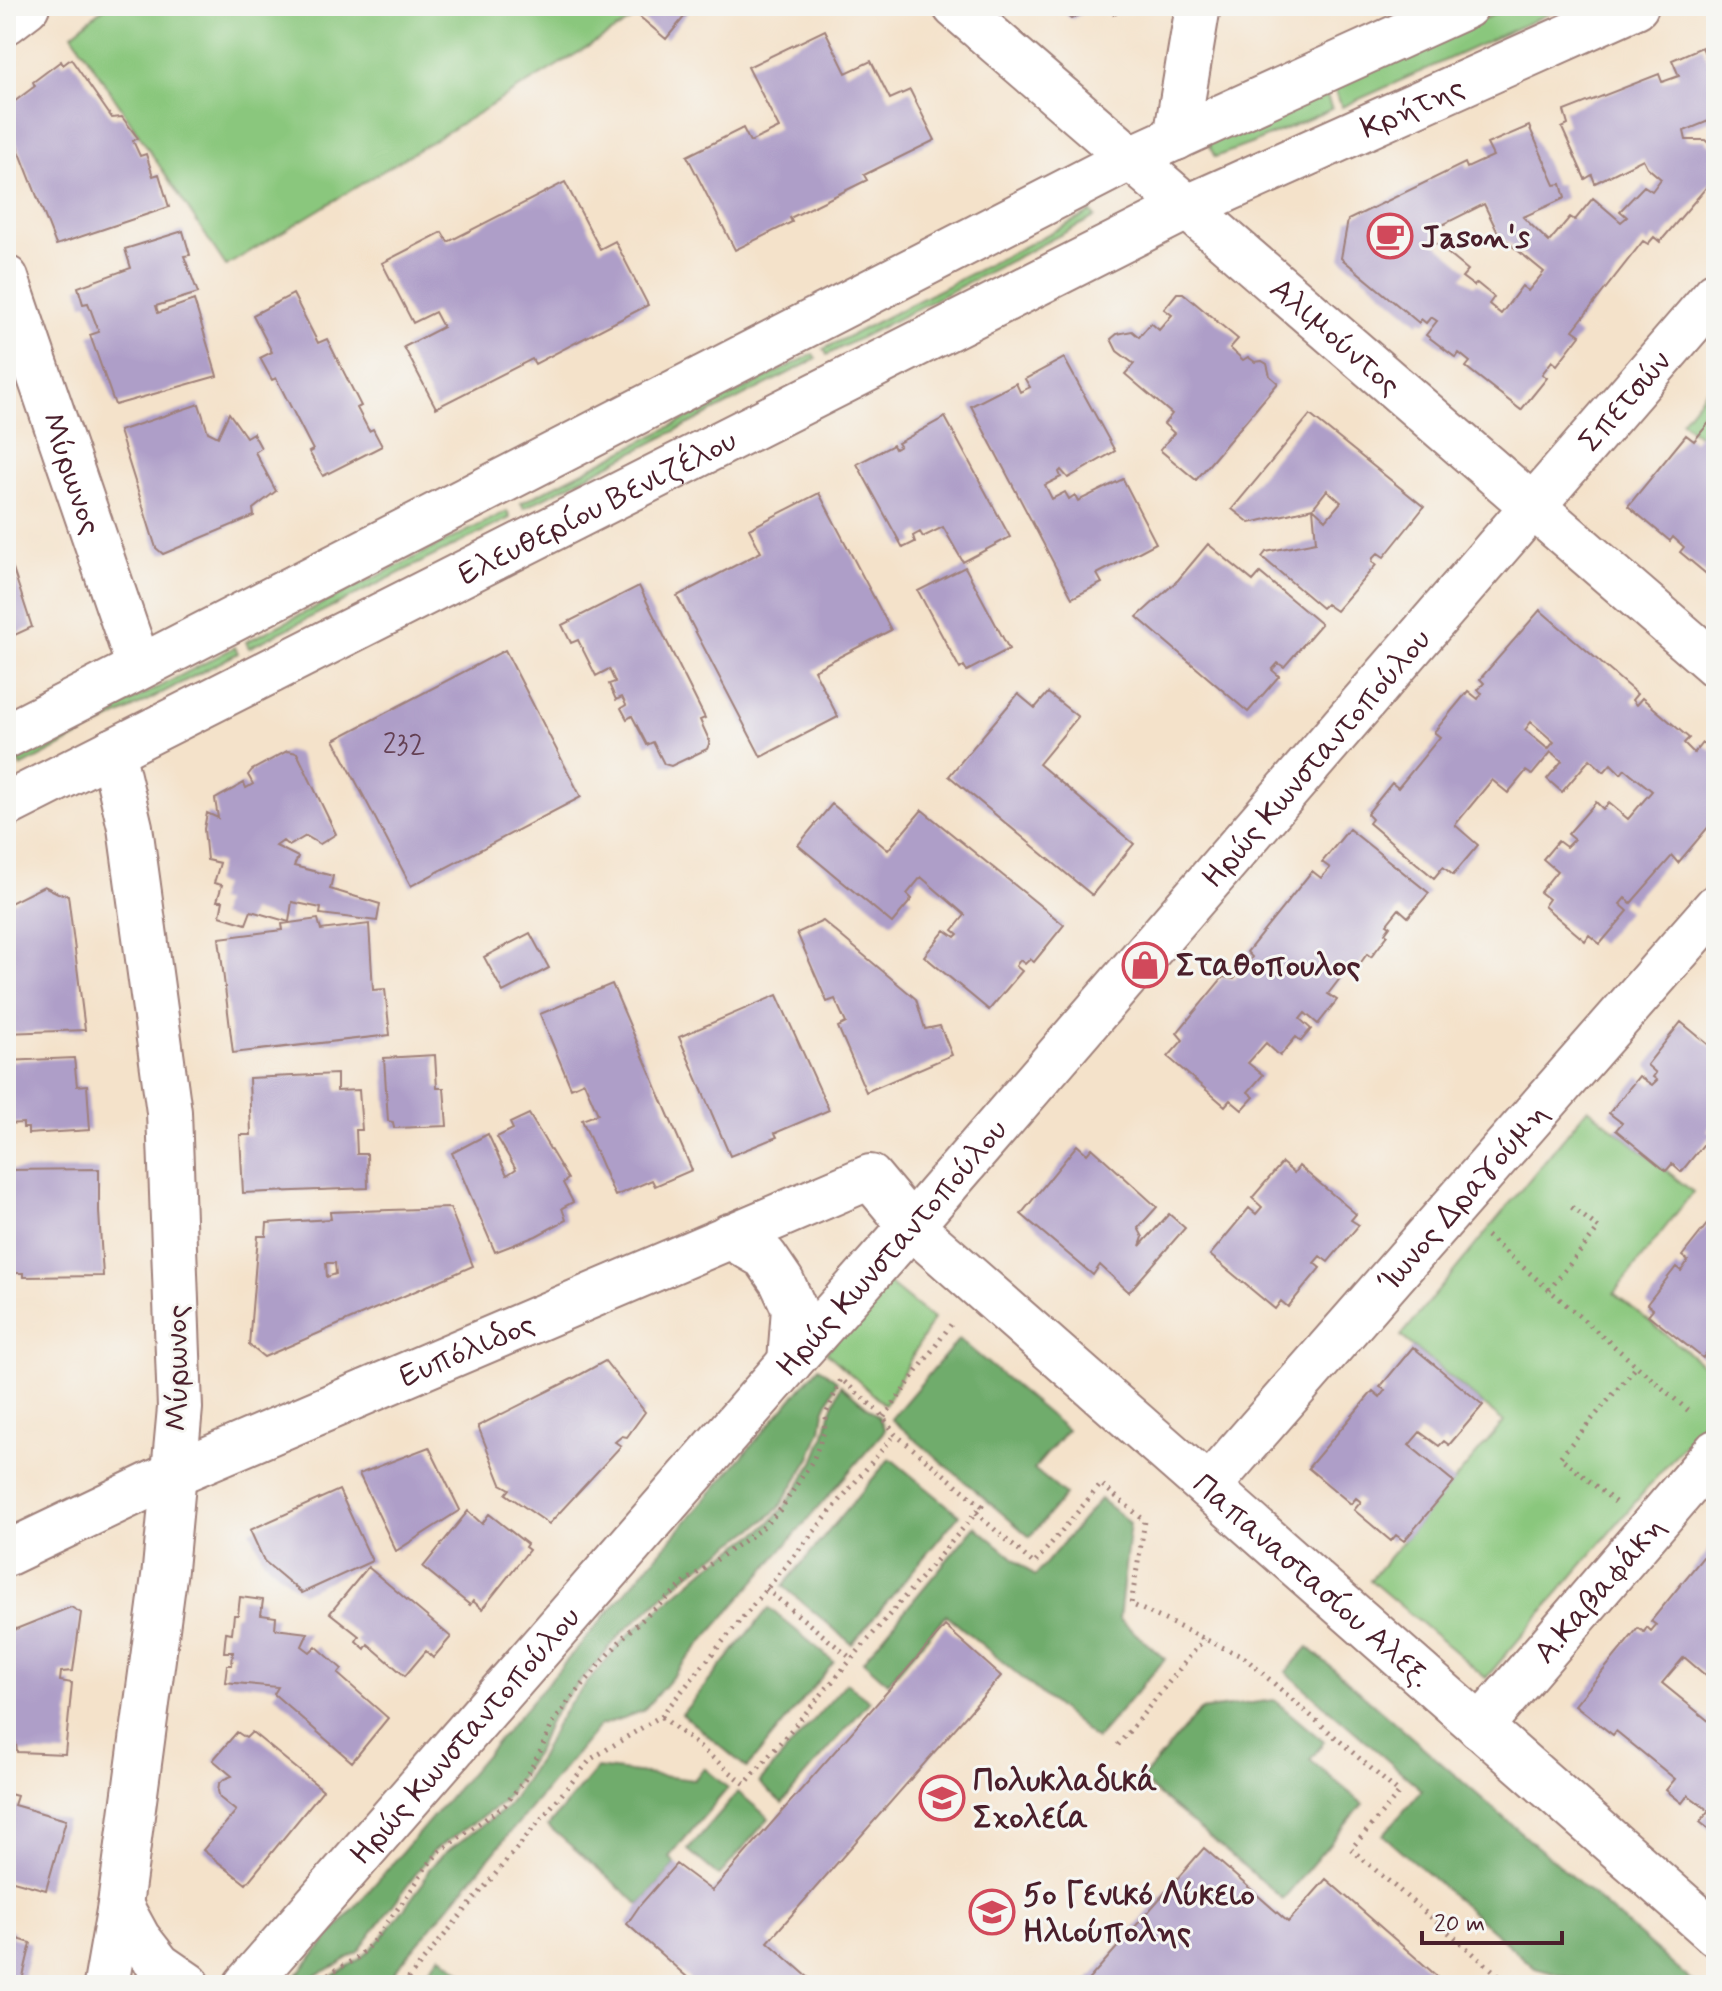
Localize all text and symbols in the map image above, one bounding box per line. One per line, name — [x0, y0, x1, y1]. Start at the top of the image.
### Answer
street label: Κρήτης — [1354, 67, 1471, 150]
cafe icon: Jason's — [1366, 212, 1414, 260]
place label: Jason's — [1421, 217, 1530, 259]
street label: Αλιμούντος — [1260, 269, 1409, 406]
street label: Σπετσών — [1570, 342, 1681, 462]
street label: Μύρωνος — [30, 407, 111, 540]
street label: Ελευθερίου Βενιζέλου — [451, 420, 744, 596]
street label: Ηρώς Κωνσταντοπούλου — [1193, 620, 1441, 898]
house number: 232 — [383, 727, 425, 764]
shop icon: Σταθοπουλος — [1121, 941, 1169, 989]
place label: Σταθοπουλος — [1176, 946, 1361, 988]
street label: Ίωνος Δραγούμη — [1369, 1094, 1559, 1302]
street label: Ηρώς Κωνσταντοπούλου — [767, 1110, 1018, 1387]
street label: Ευπόλιδος — [393, 1303, 541, 1398]
street label: Μύρωνος — [157, 1305, 199, 1431]
street label: Παπαναστασίου Αλεξ. — [1183, 1464, 1440, 1698]
street label: Α.Καβαφάκη — [1525, 1507, 1675, 1673]
street label: Ηρώς Κωνσταντοπούλου — [341, 1598, 591, 1875]
place label: Πολυκλαδικά Σχολεία — [973, 1761, 1158, 1840]
school or university icon: Πολυκλαδικά Σχολεία — [918, 1774, 966, 1822]
place label: 5ο Γενικό Λύκειο Ηλιούπολης — [1023, 1875, 1255, 1954]
school or university icon: 5ο Γενικό Λύκειο Ηλιούπολης — [968, 1888, 1016, 1936]
scale bar — [1422, 1895, 1562, 1945]
text: 20 m — [1434, 1909, 1485, 1940]

